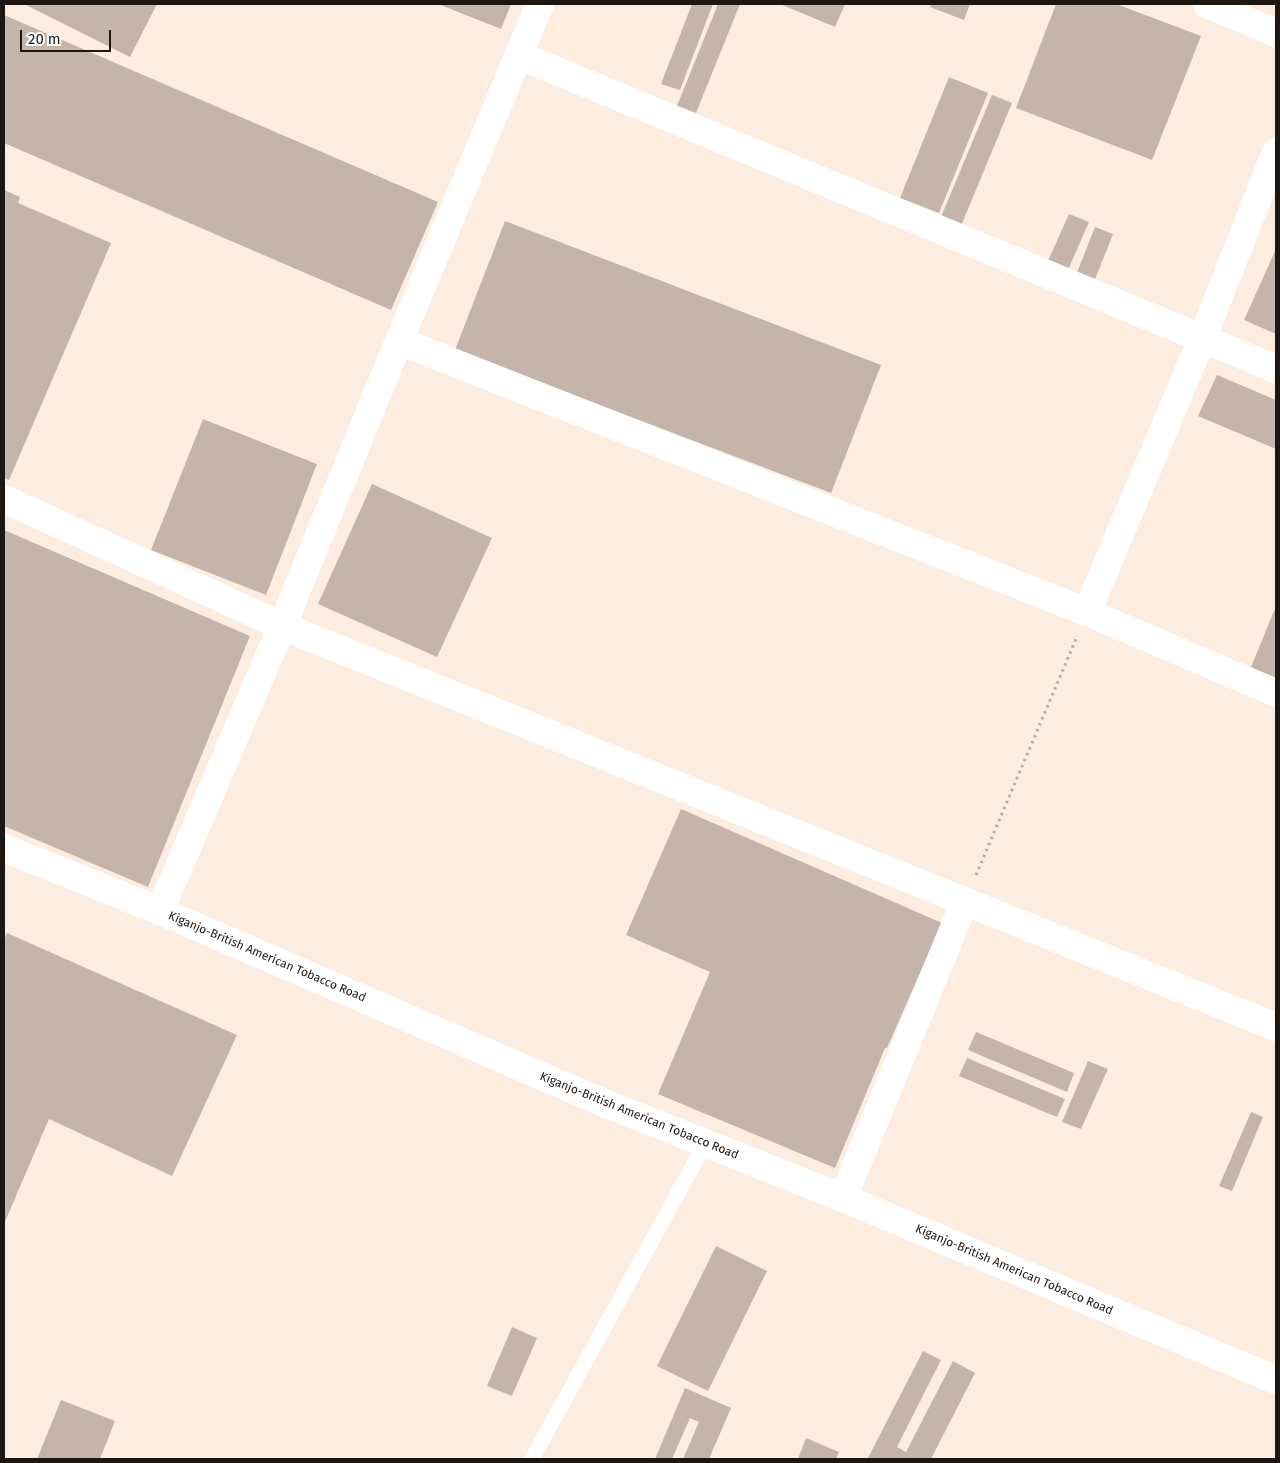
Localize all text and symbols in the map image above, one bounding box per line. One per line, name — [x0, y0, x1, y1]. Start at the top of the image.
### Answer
scale bar — [22, 20, 114, 52]
text: 20 m — [28, 30, 61, 48]
street label: Kiganjo-British American Tobacco Road — [166, 909, 368, 1005]
street label: Kiganjo-British American Tobacco Road — [538, 1069, 740, 1163]
street label: Kiganjo-British American Tobacco Road — [913, 1222, 1115, 1318]

